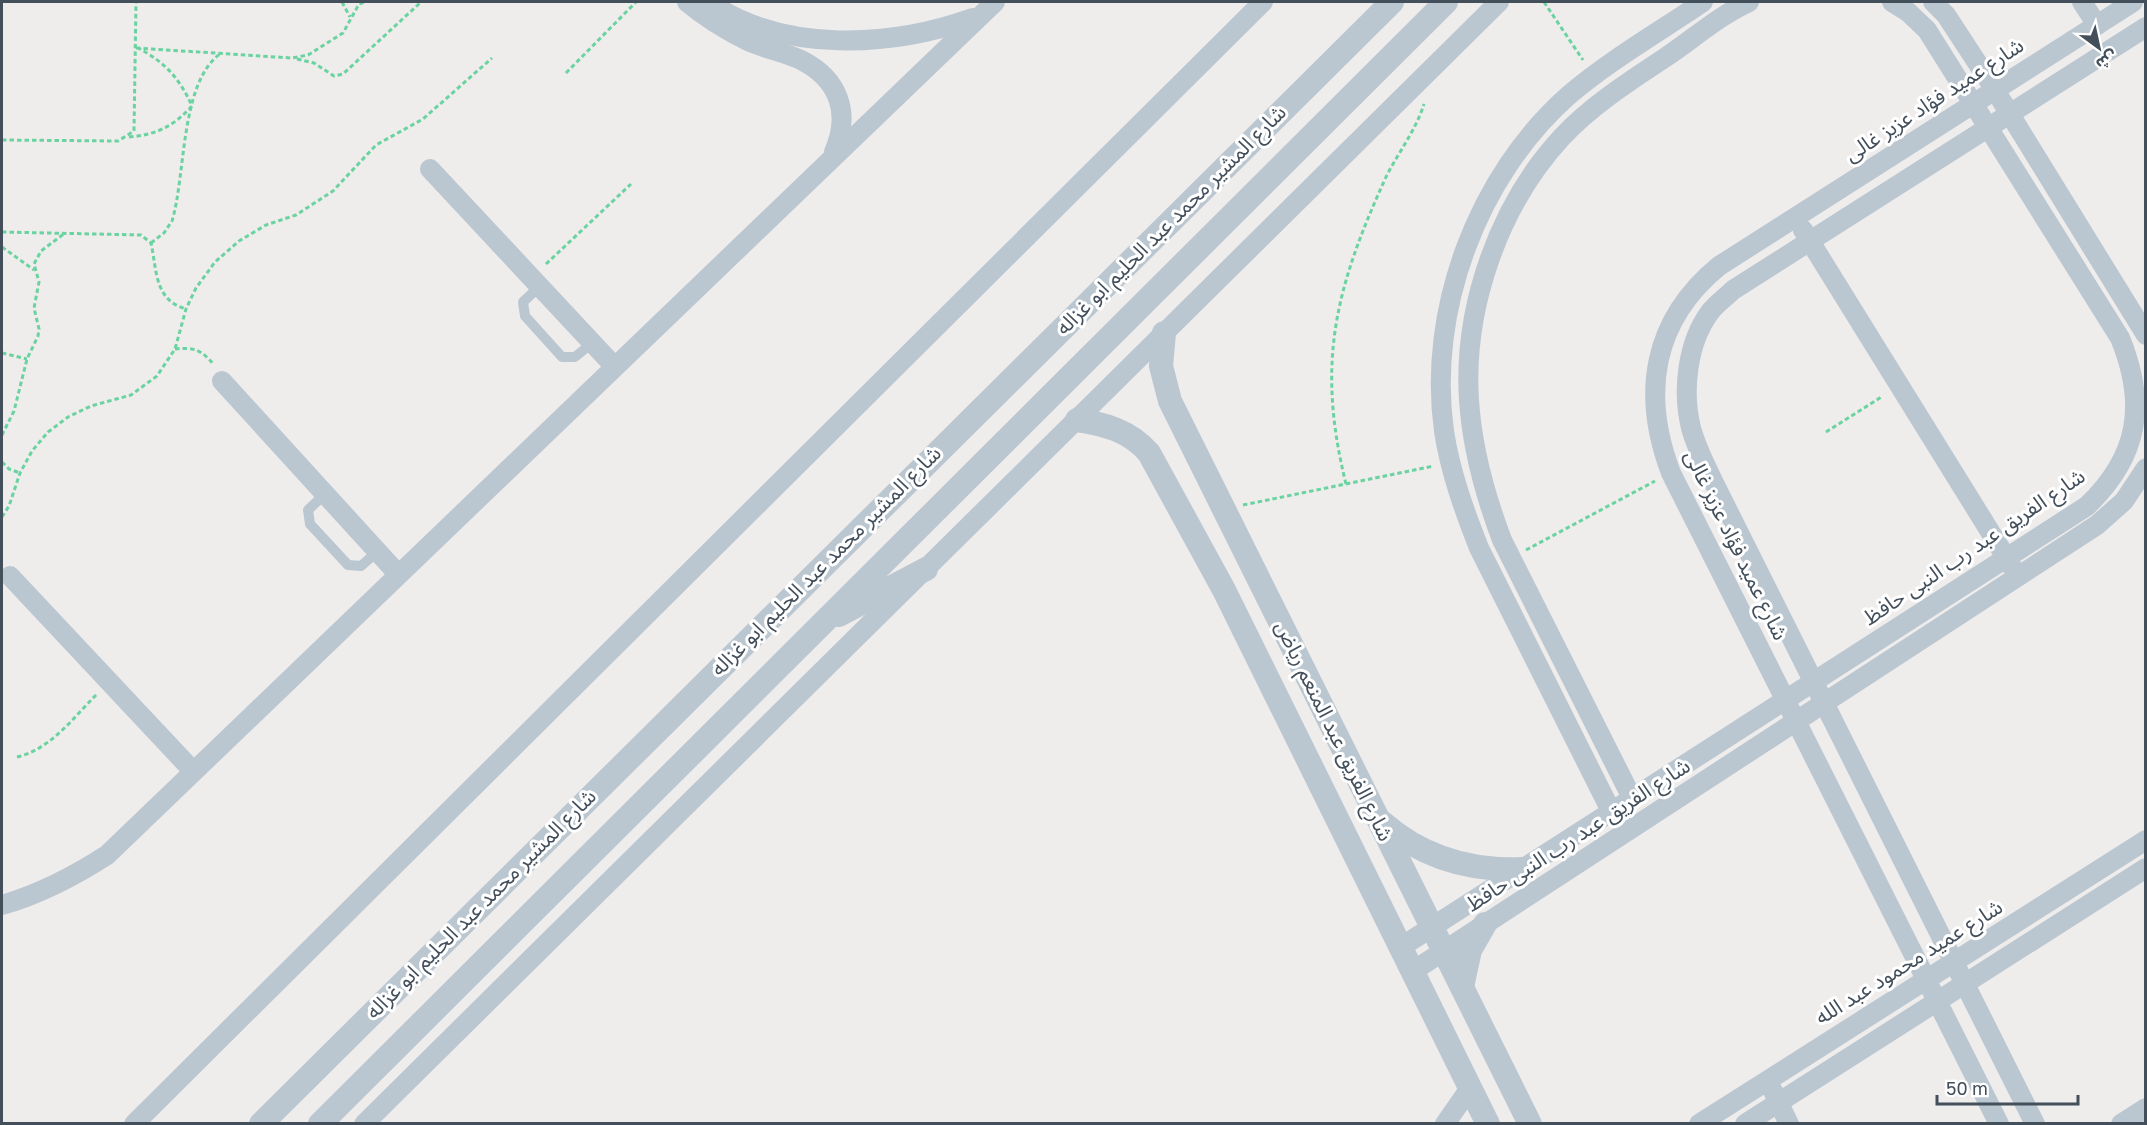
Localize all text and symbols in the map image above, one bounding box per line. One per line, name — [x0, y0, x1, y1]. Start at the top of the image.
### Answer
north arrow — [2069, 18, 2129, 78]
street label: شارع عميد فؤاد عزيز غالى — [1839, 32, 2030, 169]
text: ش — [2092, 46, 2122, 75]
street label: شارع المشير محمد عبد الحليم ابو غزاله — [1050, 99, 1293, 342]
street label: شارع المشير محمد عبد الحليم ابو غزاله — [705, 440, 948, 683]
street label: شارع عميد فؤاد عزيز غالى — [1677, 445, 1794, 645]
street label: شارع الفريق عبد رب النبى حافظ — [1858, 462, 2091, 633]
street label: شارع الفريق عبد المنعم رياض — [1267, 616, 1400, 846]
street label: شارع الفريق عبد رب النبى حافظ — [1460, 752, 1696, 919]
street label: شارع المشير محمد عبد الحليم ابو غزاله — [360, 783, 603, 1026]
street label: شارع عميد محمود عبد الله — [1810, 893, 2009, 1032]
scale bar — [1937, 1068, 2078, 1106]
text: 50 m — [1946, 1077, 1988, 1099]

